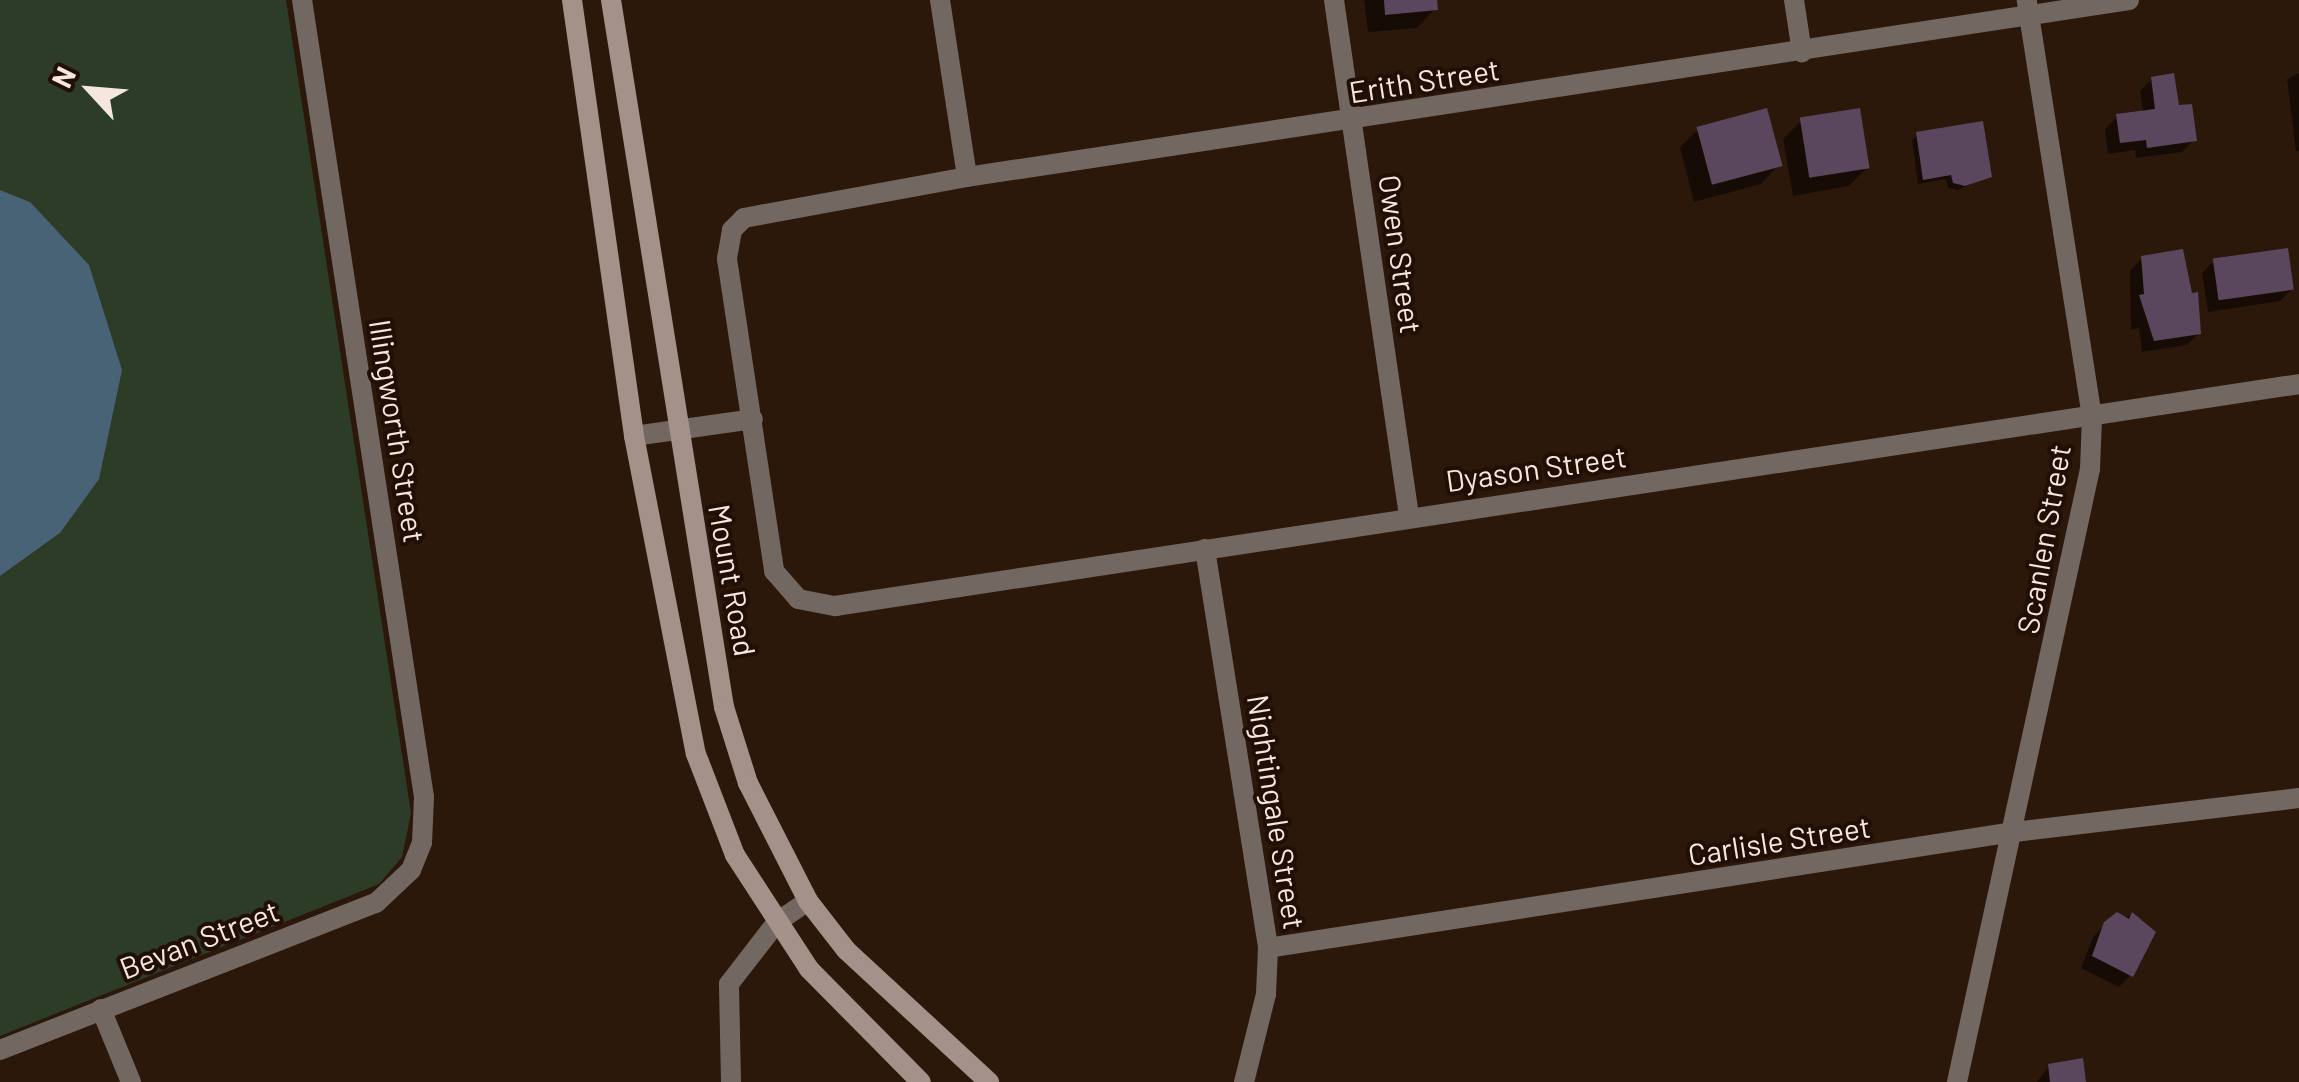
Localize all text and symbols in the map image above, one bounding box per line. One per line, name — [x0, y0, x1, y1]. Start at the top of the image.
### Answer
north arrow — [40, 40, 140, 140]
street label: Erith Street — [1346, 50, 1502, 110]
text: N — [44, 61, 82, 93]
street label: Owen Street — [1372, 172, 1430, 336]
street label: Illingworth Street — [363, 317, 433, 545]
street label: Dyason Street — [1443, 438, 1629, 498]
street label: Scanlen Street — [2009, 442, 2077, 636]
street label: Mount Road — [702, 501, 764, 659]
street label: Nightingale Street — [1241, 692, 1313, 932]
street label: Carlisle Street — [1685, 808, 1873, 872]
street label: Bevan Street — [114, 892, 284, 986]

